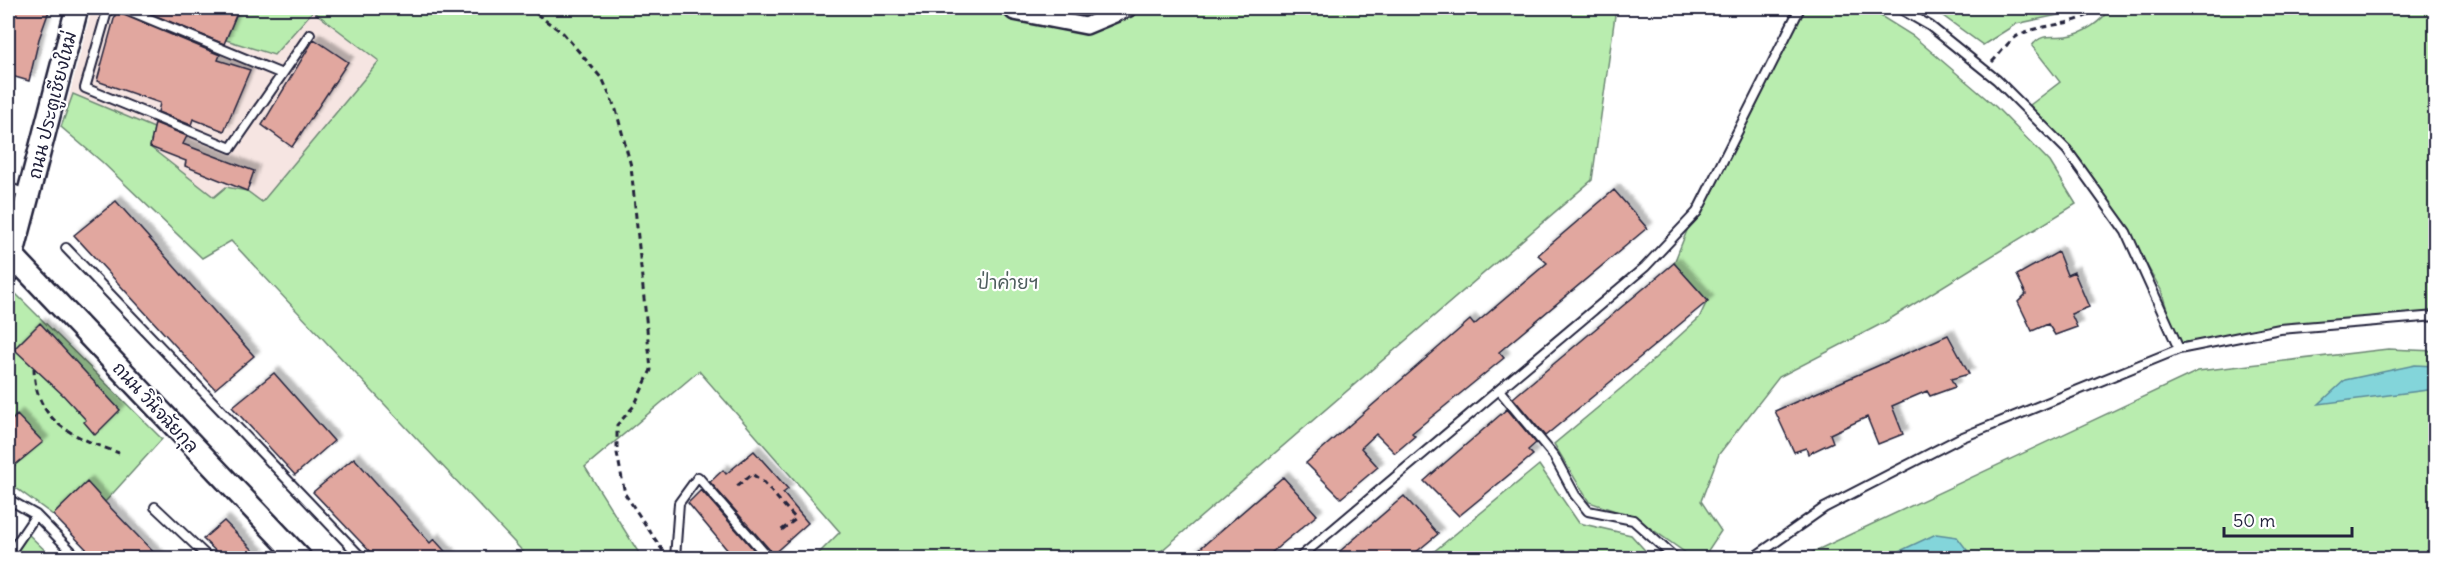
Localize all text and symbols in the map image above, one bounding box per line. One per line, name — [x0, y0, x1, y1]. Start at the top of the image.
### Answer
street label: ถนน ประตูเชียงใหม่ — [22, 29, 84, 182]
park label: ป่าค่ายฯ — [977, 271, 1039, 294]
street label: ถนน วินิจฉัยกุล — [106, 357, 204, 459]
scale bar — [2224, 500, 2352, 538]
text: 50 m — [2233, 509, 2275, 532]

